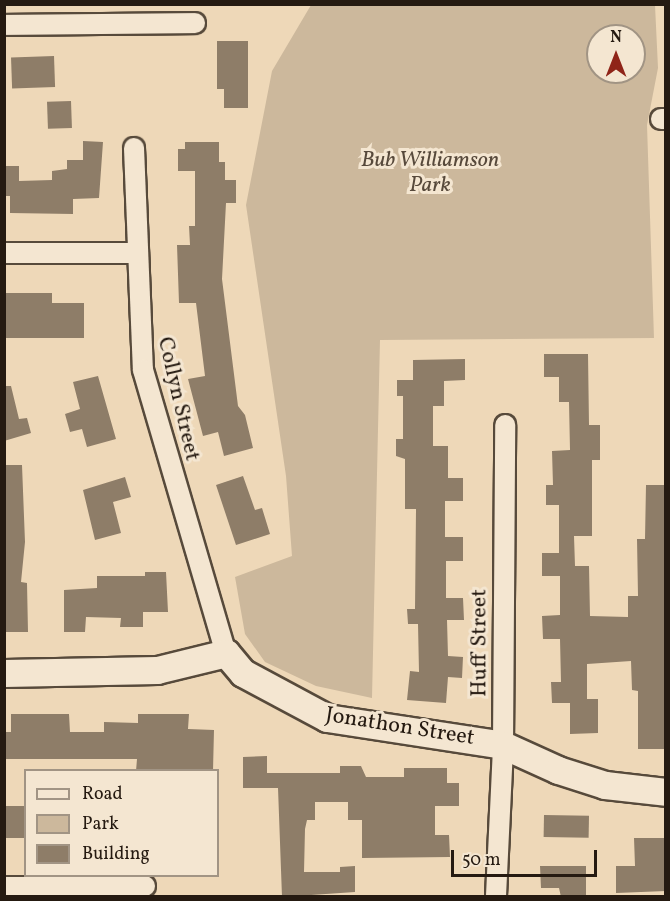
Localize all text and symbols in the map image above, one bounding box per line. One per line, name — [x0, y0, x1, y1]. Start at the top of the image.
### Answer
north arrow — [586, 24, 646, 84]
text: N — [610, 27, 622, 49]
park label: Bub Williamson Park — [361, 147, 499, 198]
street label: Collyn Street — [151, 335, 205, 463]
street label: Huff Street — [467, 590, 493, 696]
street label: Jonathon Street — [324, 702, 476, 752]
legend — [24, 769, 219, 877]
text: Road — [82, 782, 123, 807]
text: Park — [82, 812, 119, 837]
scale bar — [454, 838, 600, 876]
text: Building — [82, 842, 150, 867]
text: 50 m — [462, 848, 501, 873]

